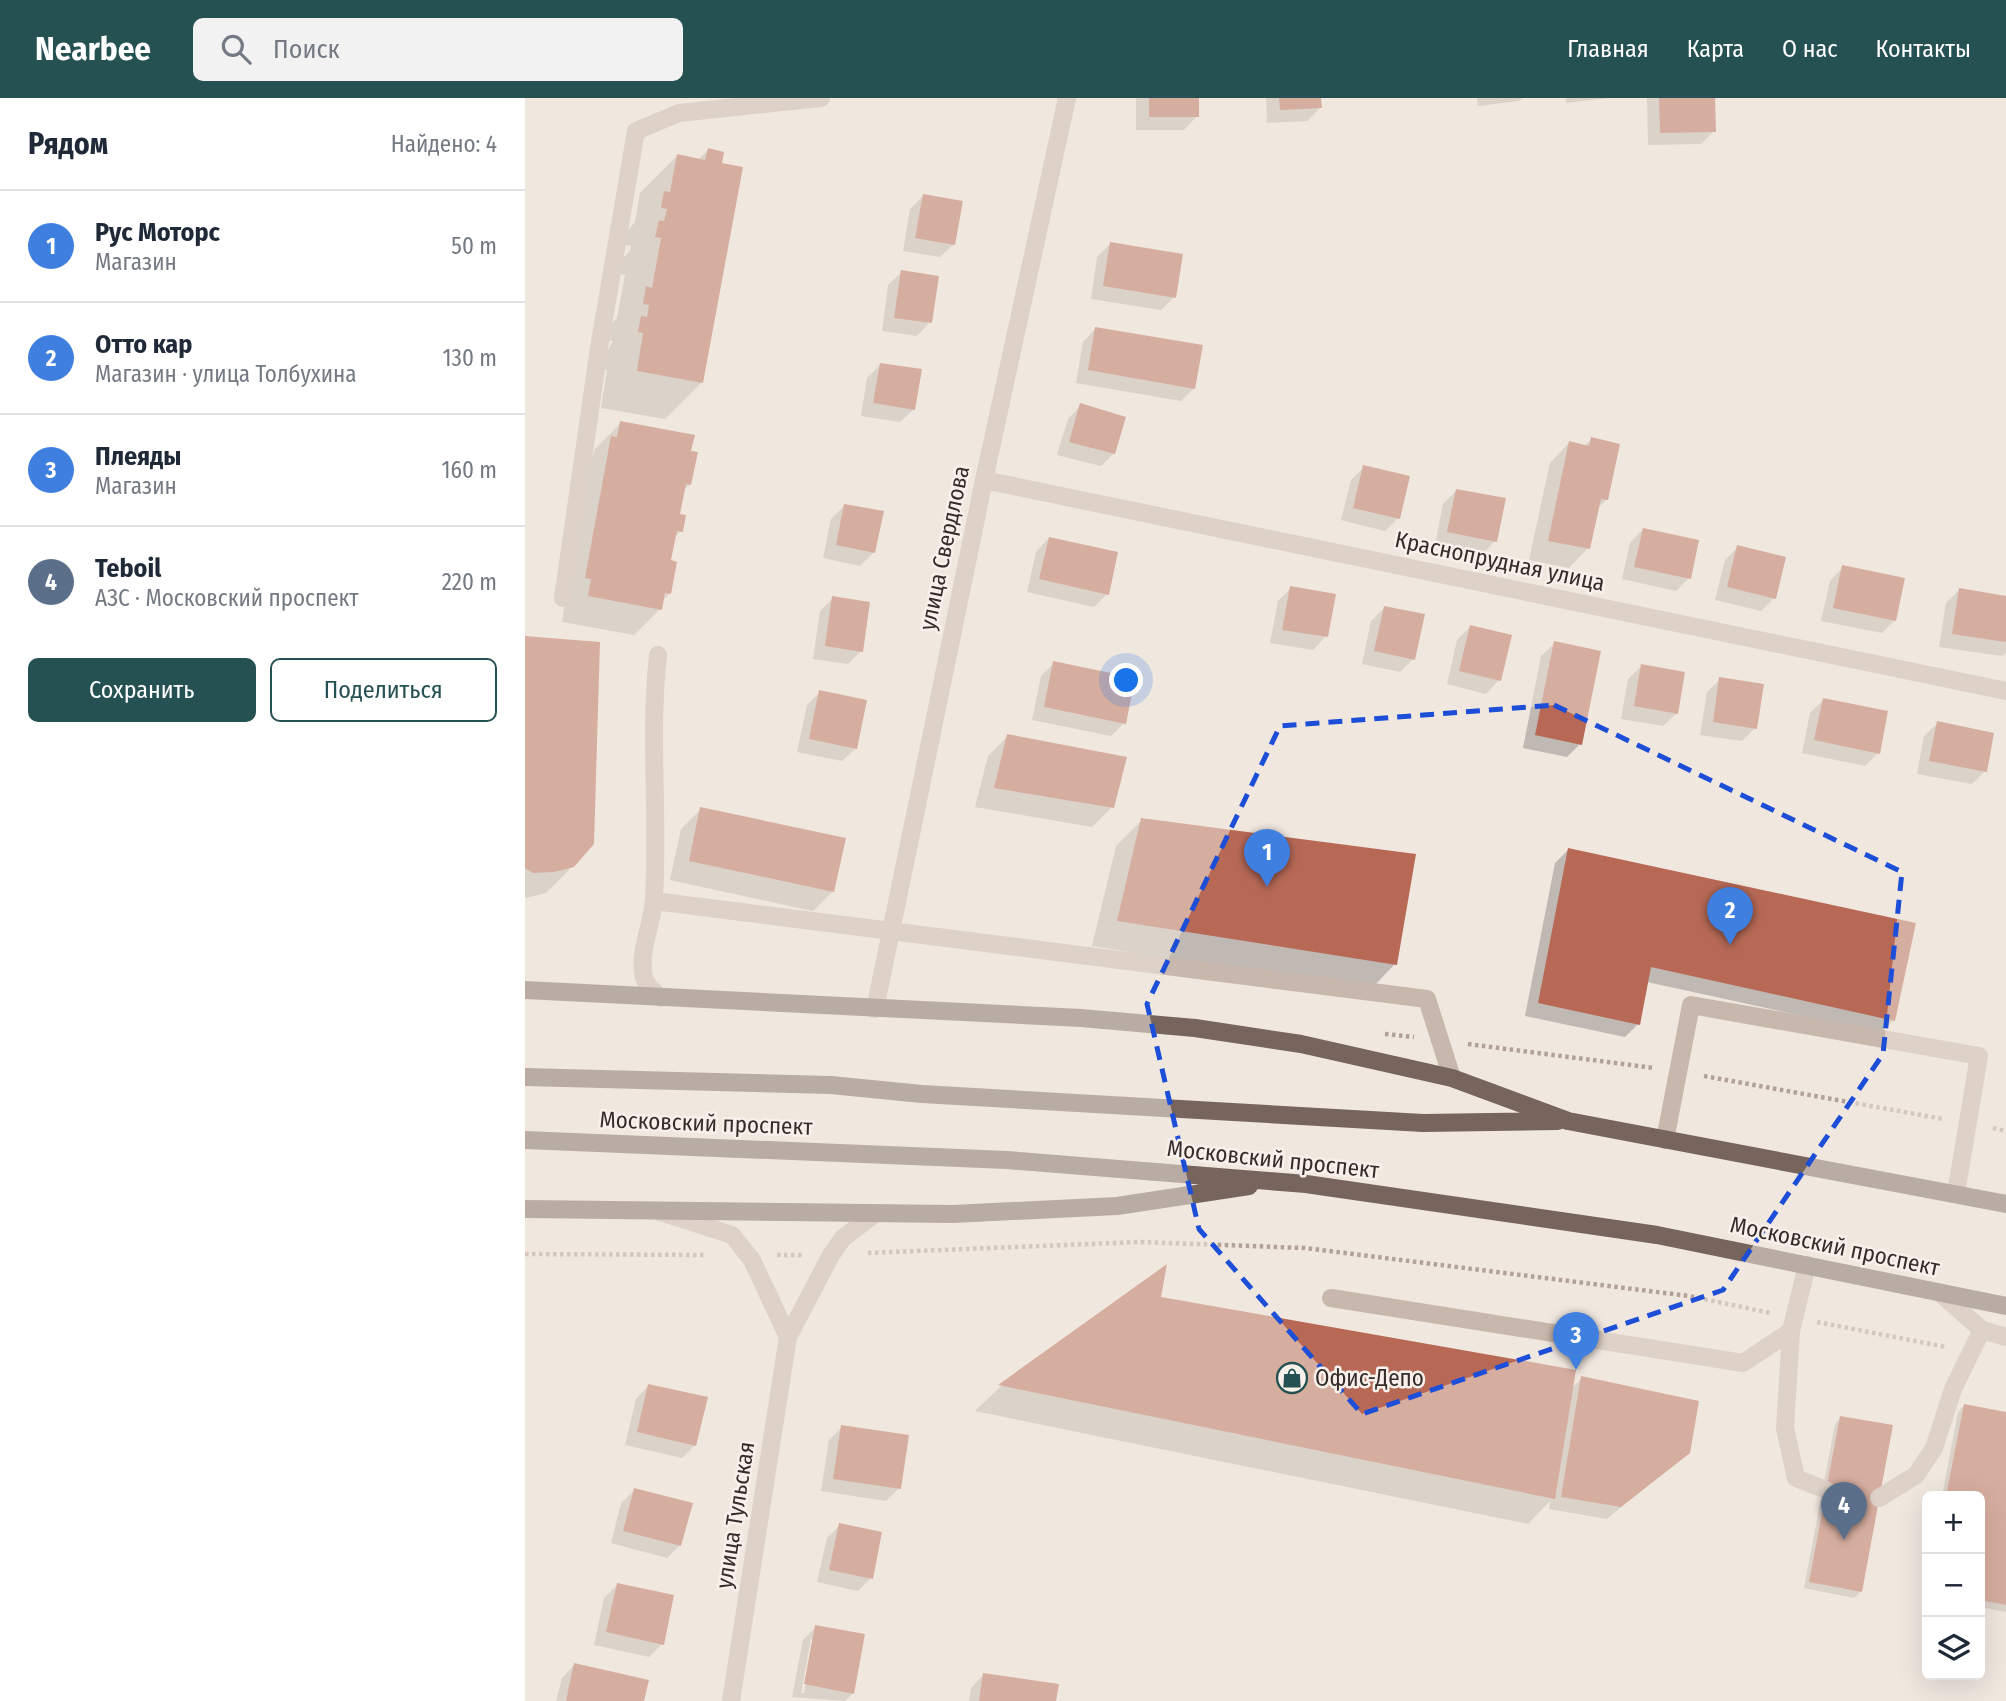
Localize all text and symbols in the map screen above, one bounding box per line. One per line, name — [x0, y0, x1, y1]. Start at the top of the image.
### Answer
search box — [193, 18, 683, 81]
text: Nearbee — [35, 29, 151, 69]
icon: search — [217, 30, 255, 68]
text: Поиск — [273, 34, 340, 65]
text: Главная — [1567, 35, 1649, 63]
text: Карта — [1687, 35, 1744, 63]
text: О нас — [1782, 35, 1837, 63]
text: Контакты — [1875, 35, 1971, 63]
text: Рядом — [28, 126, 108, 162]
text: Найдено: 4 — [391, 130, 497, 158]
text: Рус Моторс — [95, 217, 220, 248]
text: 1 — [46, 232, 56, 260]
text: 50 m — [451, 232, 497, 260]
text: Магазин — [95, 248, 177, 276]
text: Отто кар — [95, 329, 192, 360]
text: 2 — [46, 344, 56, 372]
text: 130 m — [443, 344, 497, 372]
text: Магазин · улица Толбухина — [95, 360, 357, 388]
text: Плеяды — [95, 441, 181, 472]
text: 3 — [46, 456, 56, 484]
text: 160 m — [442, 456, 497, 484]
street label: улица Свердлова — [913, 463, 975, 633]
text: Магазин — [95, 472, 177, 500]
street label: Краснопрудная улица — [1393, 525, 1607, 597]
text: Teboil — [95, 553, 161, 584]
text: 4 — [45, 568, 57, 596]
text: 220 m — [442, 568, 497, 596]
text: АЗС · Московский проспект — [95, 584, 359, 612]
button: Сохранить — [28, 658, 256, 722]
button: Поделиться — [270, 658, 497, 722]
your location — [1109, 663, 1143, 697]
pin: 1 — [1244, 829, 1290, 887]
pin: 2 — [1707, 887, 1753, 945]
street label: Московский проспект — [599, 1105, 814, 1141]
street label: Московский проспект — [1166, 1134, 1381, 1184]
street label: Московский проспект — [1728, 1210, 1943, 1282]
pin: 3 — [1553, 1312, 1599, 1370]
shop icon: Офис-Депо — [1275, 1361, 1309, 1395]
place label: Офис-Депо — [1315, 1364, 1424, 1392]
street label: улица Тульская — [710, 1440, 760, 1590]
pin: 4 — [1821, 1482, 1867, 1540]
map controls — [1922, 1491, 1985, 1680]
button: + — [1922, 1491, 1985, 1554]
button: − — [1922, 1554, 1985, 1617]
button: layers — [1922, 1617, 1985, 1680]

